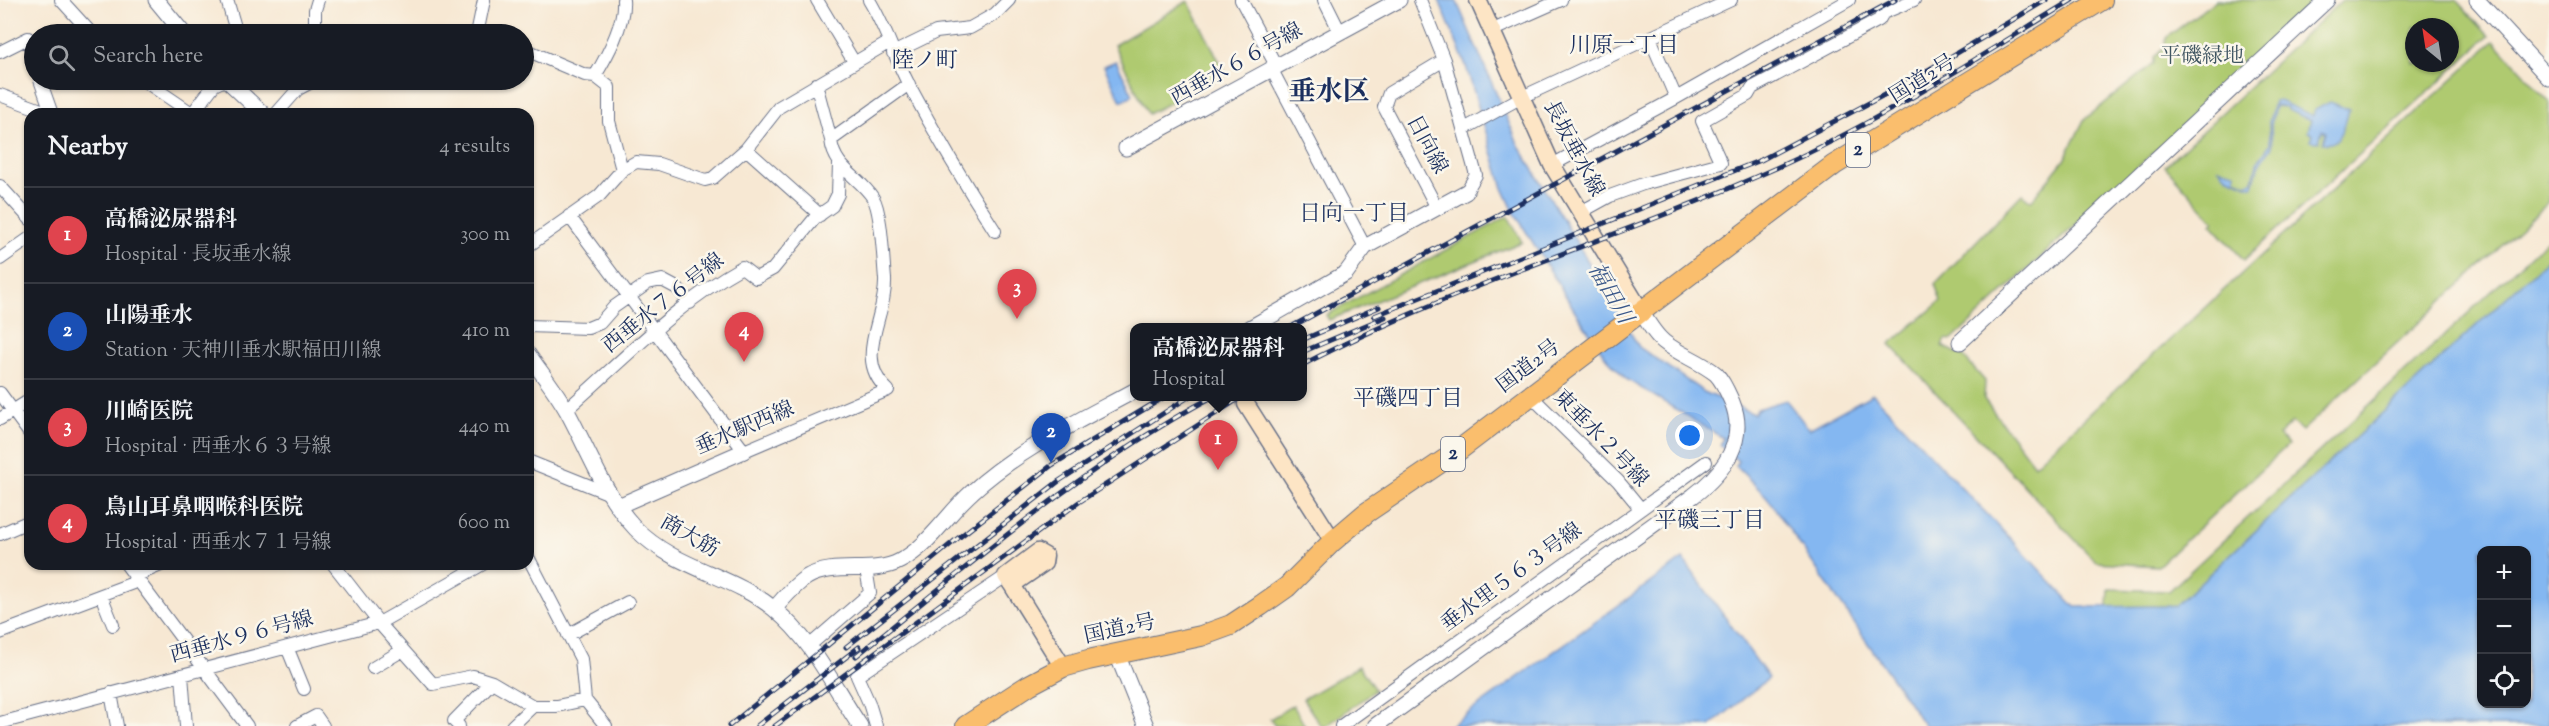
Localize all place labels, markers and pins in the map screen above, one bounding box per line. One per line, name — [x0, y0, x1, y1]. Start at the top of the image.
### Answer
pin: 3 — [998, 270, 1036, 319]
pin: 4 — [724, 312, 764, 362]
pin: 2 — [1032, 414, 1070, 463]
pin: 1 — [1198, 420, 1238, 470]

